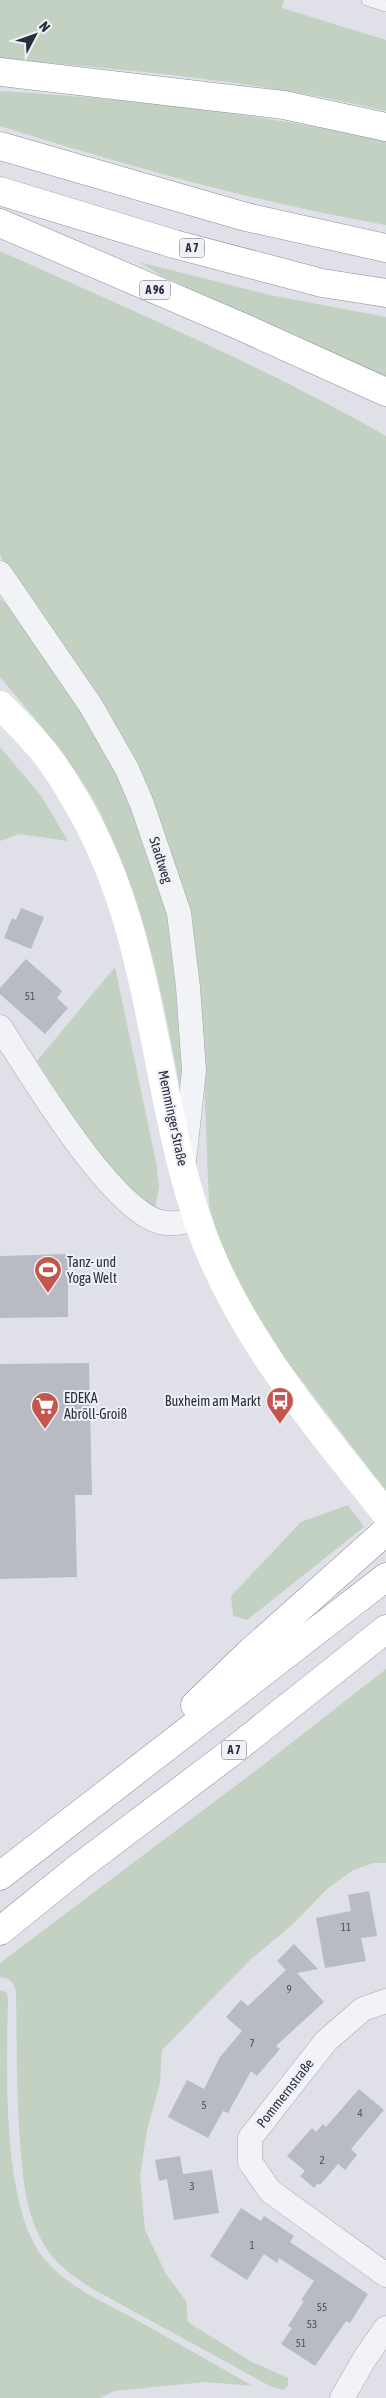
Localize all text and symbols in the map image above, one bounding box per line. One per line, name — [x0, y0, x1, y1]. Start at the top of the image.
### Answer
north arrow — [10, 10, 60, 60]
text: N — [36, 18, 54, 35]
road number: A 7 — [180, 238, 204, 258]
road number: A 96 — [140, 280, 170, 300]
street label: Stadtweg — [146, 835, 176, 885]
house number: 51 — [25, 990, 35, 1002]
street label: Memminger Straße — [155, 1069, 191, 1167]
place label: Tanz- und Yoga Welt — [67, 1254, 117, 1286]
sports icon: Tanz- und Yoga Welt — [33, 1255, 63, 1294]
bus stop icon: Buxheim am Markt — [265, 1386, 295, 1425]
place label: EDEKA Abröll-Groiß — [64, 1390, 127, 1422]
supermarket icon: EDEKA Abröll-Groiß — [30, 1391, 60, 1430]
place label: Buxheim am Markt — [165, 1393, 261, 1409]
road number: A 7 — [222, 1740, 246, 1760]
house number: 11 — [341, 1921, 351, 1933]
house number: 9 — [286, 1983, 292, 1995]
house number: 7 — [249, 2037, 255, 2049]
street label: Pommernstraße — [253, 2055, 317, 2131]
house number: 5 — [201, 2099, 207, 2111]
house number: 4 — [357, 2107, 363, 2119]
house number: 2 — [319, 2154, 325, 2166]
house number: 3 — [189, 2180, 195, 2192]
house number: 1 — [249, 2239, 255, 2251]
house number: 55 — [317, 2301, 327, 2313]
house number: 53 — [307, 2318, 317, 2330]
house number: 51 — [296, 2337, 306, 2349]

